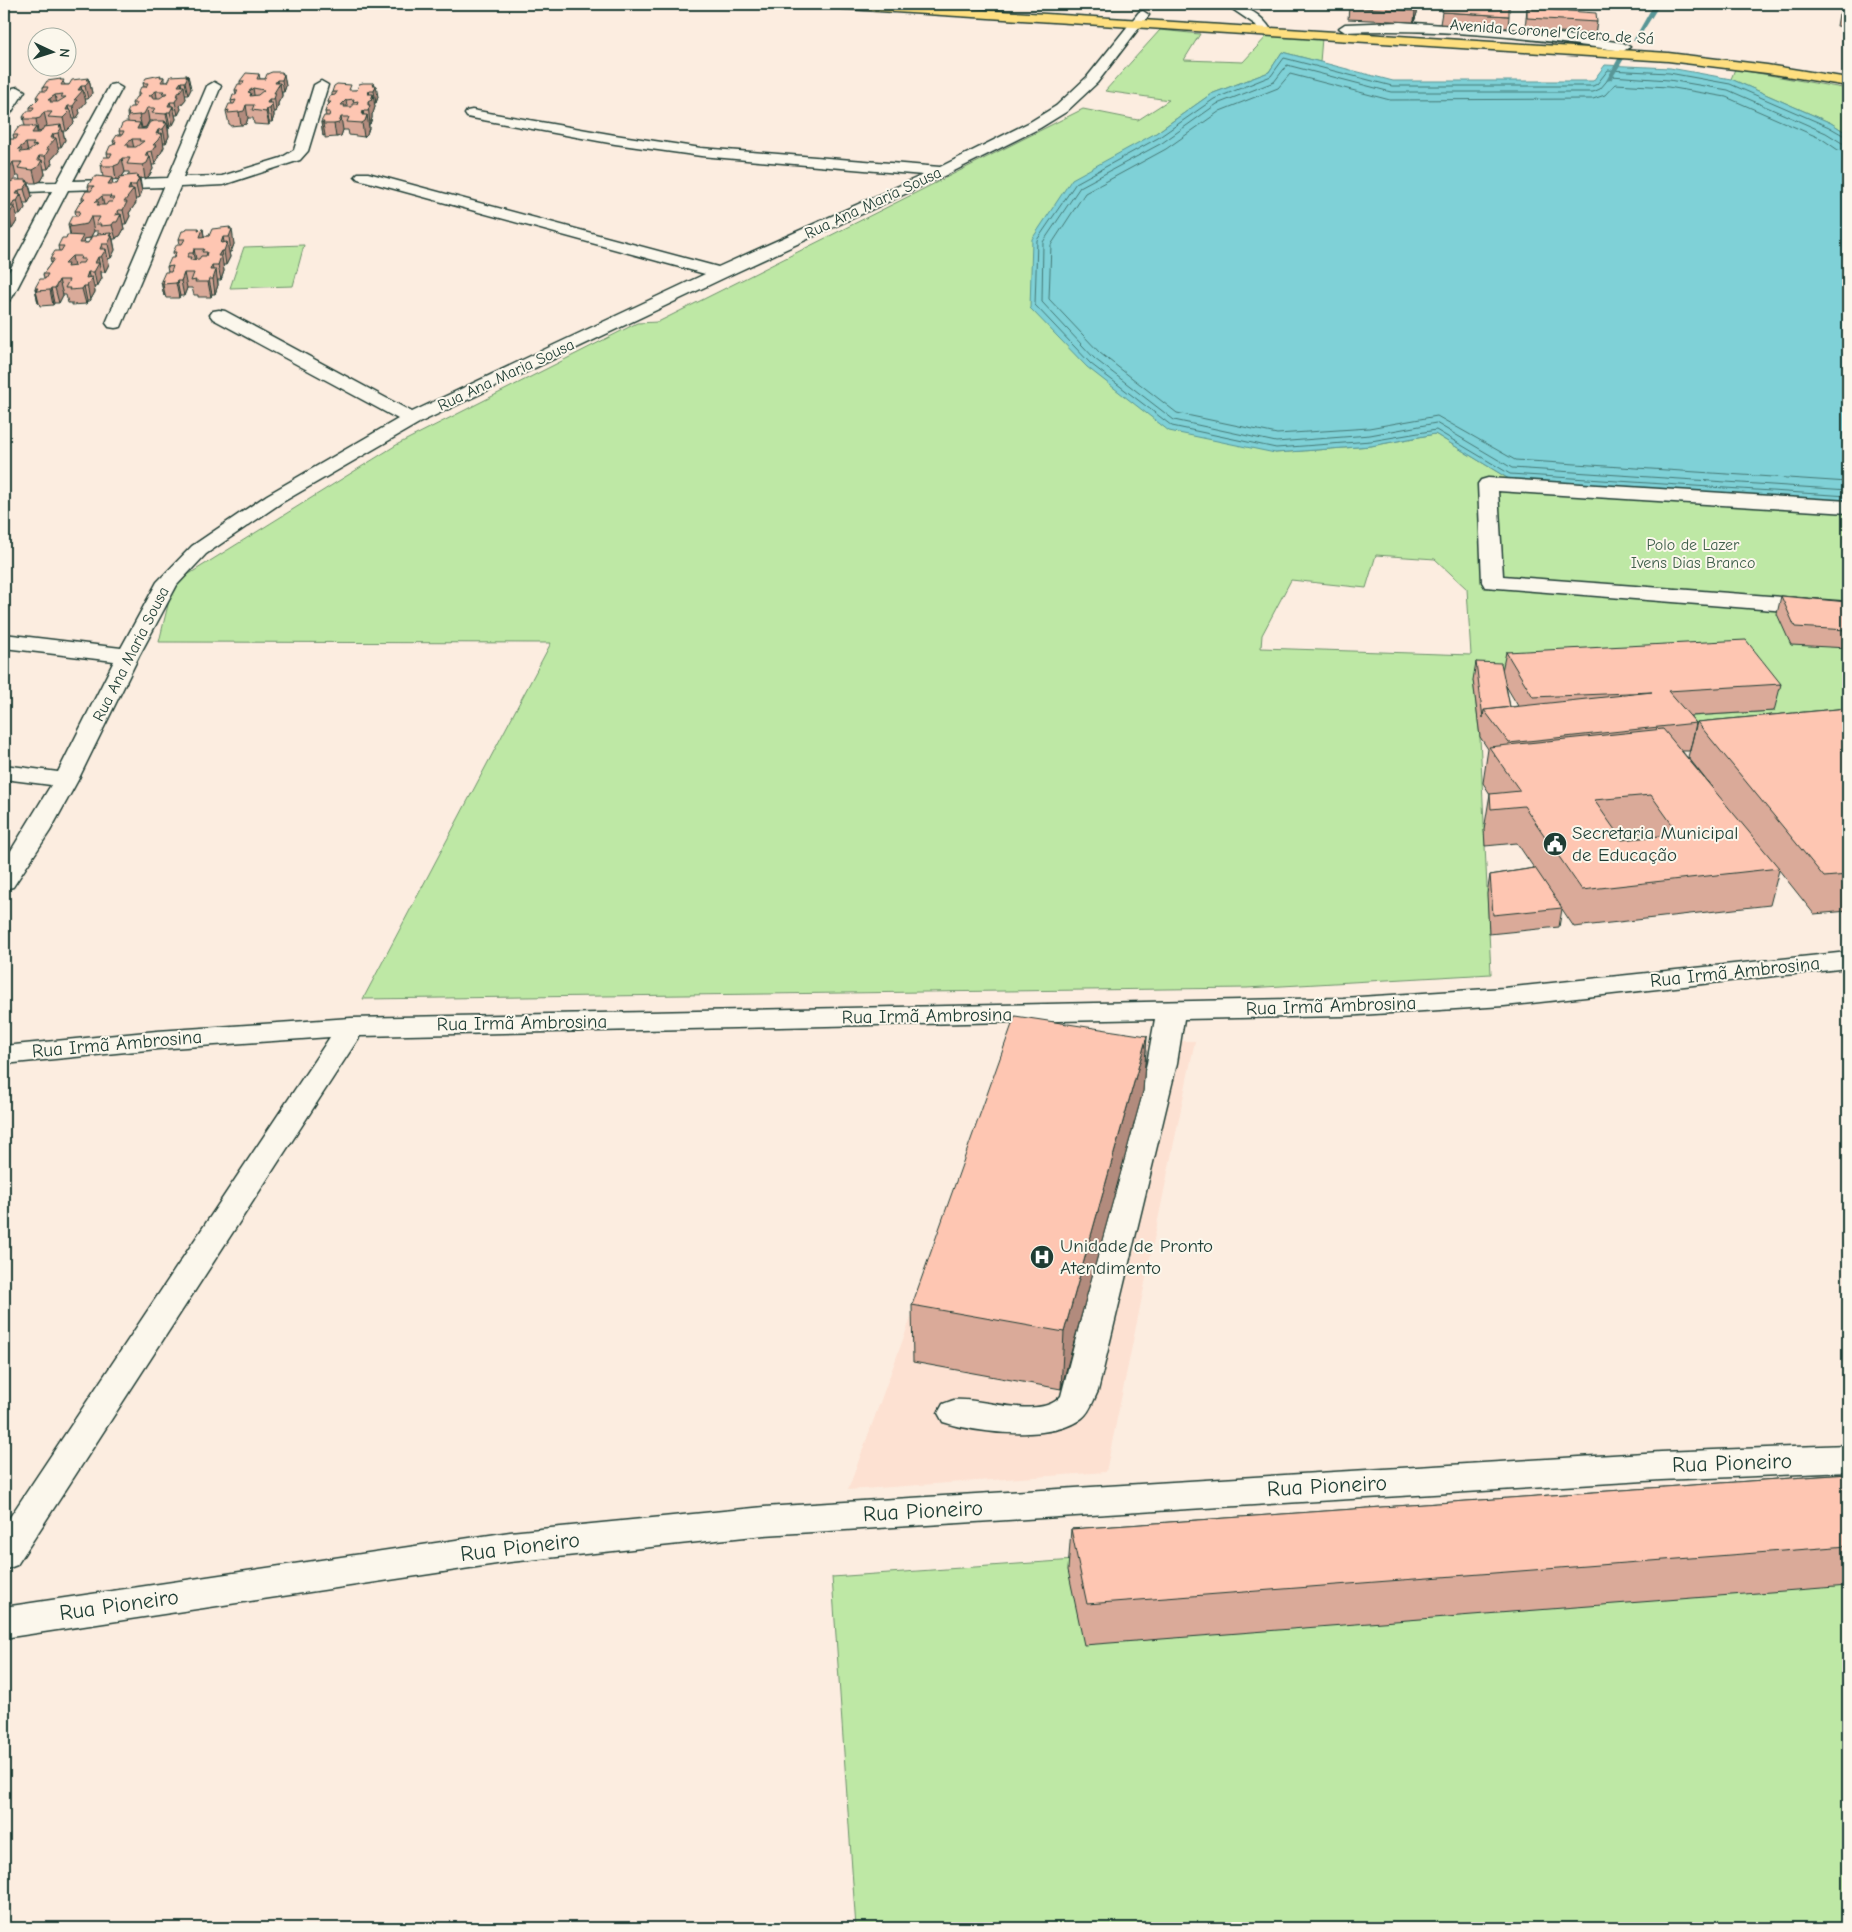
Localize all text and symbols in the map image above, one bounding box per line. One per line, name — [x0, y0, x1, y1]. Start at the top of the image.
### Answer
street label: Avenida Coronel Cícero de Sá — [1449, 16, 1655, 48]
north arrow — [28, 28, 78, 78]
text: N — [56, 48, 73, 58]
street label: Rua Ana Maria Sousa — [802, 163, 944, 243]
street label: Rua Ana Maria Sousa — [435, 335, 577, 415]
park label: Polo de Lazer Ivens Dias Branco — [1631, 536, 1755, 572]
street label: Rua Ana Maria Sousa — [89, 584, 173, 724]
place label: Secretaria Municipal de Educação — [1572, 822, 1739, 866]
public building icon: Secretaria Municipal de Educação — [1542, 831, 1568, 857]
street label: Rua Irmã Ambrosina — [1649, 952, 1821, 992]
street label: Rua Irmã Ambrosina — [1245, 992, 1417, 1020]
street label: Rua Irmã Ambrosina — [842, 1004, 1012, 1028]
street label: Rua Irmã Ambrosina — [437, 1011, 607, 1035]
street label: Rua Irmã Ambrosina — [31, 1026, 203, 1062]
place label: Unidade de Pronto Atendimento — [1060, 1235, 1213, 1279]
hospital icon: Unidade de Pronto Atendimento — [1029, 1244, 1055, 1270]
street label: Rua Pioneiro — [1671, 1448, 1793, 1478]
street label: Rua Pioneiro — [1266, 1470, 1388, 1502]
street label: Rua Pioneiro — [862, 1495, 984, 1527]
street label: Rua Pioneiro — [459, 1527, 581, 1567]
street label: Rua Pioneiro — [58, 1584, 180, 1626]

